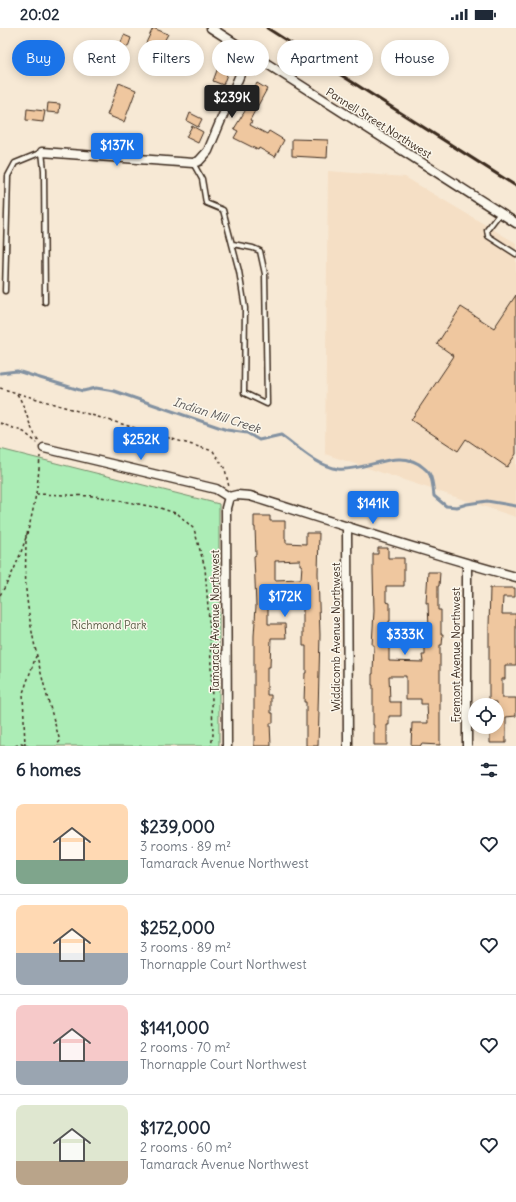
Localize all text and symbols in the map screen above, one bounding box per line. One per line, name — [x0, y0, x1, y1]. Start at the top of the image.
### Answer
text: 20:02 — [20, 5, 60, 24]
chip: Buy — [12, 40, 65, 76]
chip: Rent — [73, 40, 130, 76]
chip: Filters — [138, 40, 204, 76]
chip: New — [212, 40, 269, 76]
chip: Apartment — [277, 40, 373, 76]
chip: House — [381, 40, 449, 76]
pin: $239K — [204, 85, 260, 119]
street label: Pannell Street Northwest — [323, 85, 435, 161]
text: $239K — [213, 89, 251, 106]
pin: $137K — [89, 133, 145, 167]
text: $137K — [100, 137, 134, 154]
water label: Indian Mill Creek — [172, 394, 263, 436]
pin: $252K — [113, 427, 169, 461]
text: $252K — [123, 431, 159, 448]
pin: $141K — [345, 491, 401, 525]
text: $141K — [357, 495, 389, 512]
street label: Tamarack Avenue Northwest — [208, 549, 222, 692]
street label: Widdicomb Avenue Northwest — [329, 562, 343, 711]
pin: $172K — [257, 584, 313, 618]
street label: Fremont Avenue Northwest — [449, 587, 463, 723]
text: $172K — [268, 588, 302, 605]
park label: Richmond Park — [71, 618, 147, 632]
pin: $333K — [377, 622, 433, 656]
text: $333K — [386, 626, 424, 643]
map controls — [468, 698, 504, 734]
button: locate — [468, 698, 504, 734]
text: 6 homes — [16, 759, 81, 781]
icon: filters — [478, 759, 500, 781]
text: $239,000 — [140, 816, 215, 838]
icon: home — [48, 820, 96, 868]
icon: heart — [478, 833, 500, 855]
text: 3 rooms · 89 m² — [140, 838, 231, 855]
text: Tamarack Avenue Northwest — [140, 855, 309, 872]
text: $252,000 — [140, 917, 215, 939]
icon: home — [48, 921, 96, 969]
icon: heart — [478, 934, 500, 956]
text: 3 rooms · 89 m² — [140, 939, 231, 956]
text: Thornapple Court Northwest — [140, 956, 307, 973]
text: $141,000 — [140, 1017, 209, 1039]
icon: home — [48, 1021, 96, 1069]
icon: heart — [478, 1034, 500, 1056]
text: 2 rooms · 70 m² — [140, 1039, 231, 1056]
text: Thornapple Court Northwest — [140, 1056, 307, 1073]
text: $172,000 — [140, 1117, 211, 1139]
icon: home — [48, 1121, 96, 1169]
icon: heart — [478, 1134, 500, 1156]
text: 2 rooms · 60 m² — [140, 1139, 232, 1156]
text: Tamarack Avenue Northwest — [140, 1156, 309, 1173]

